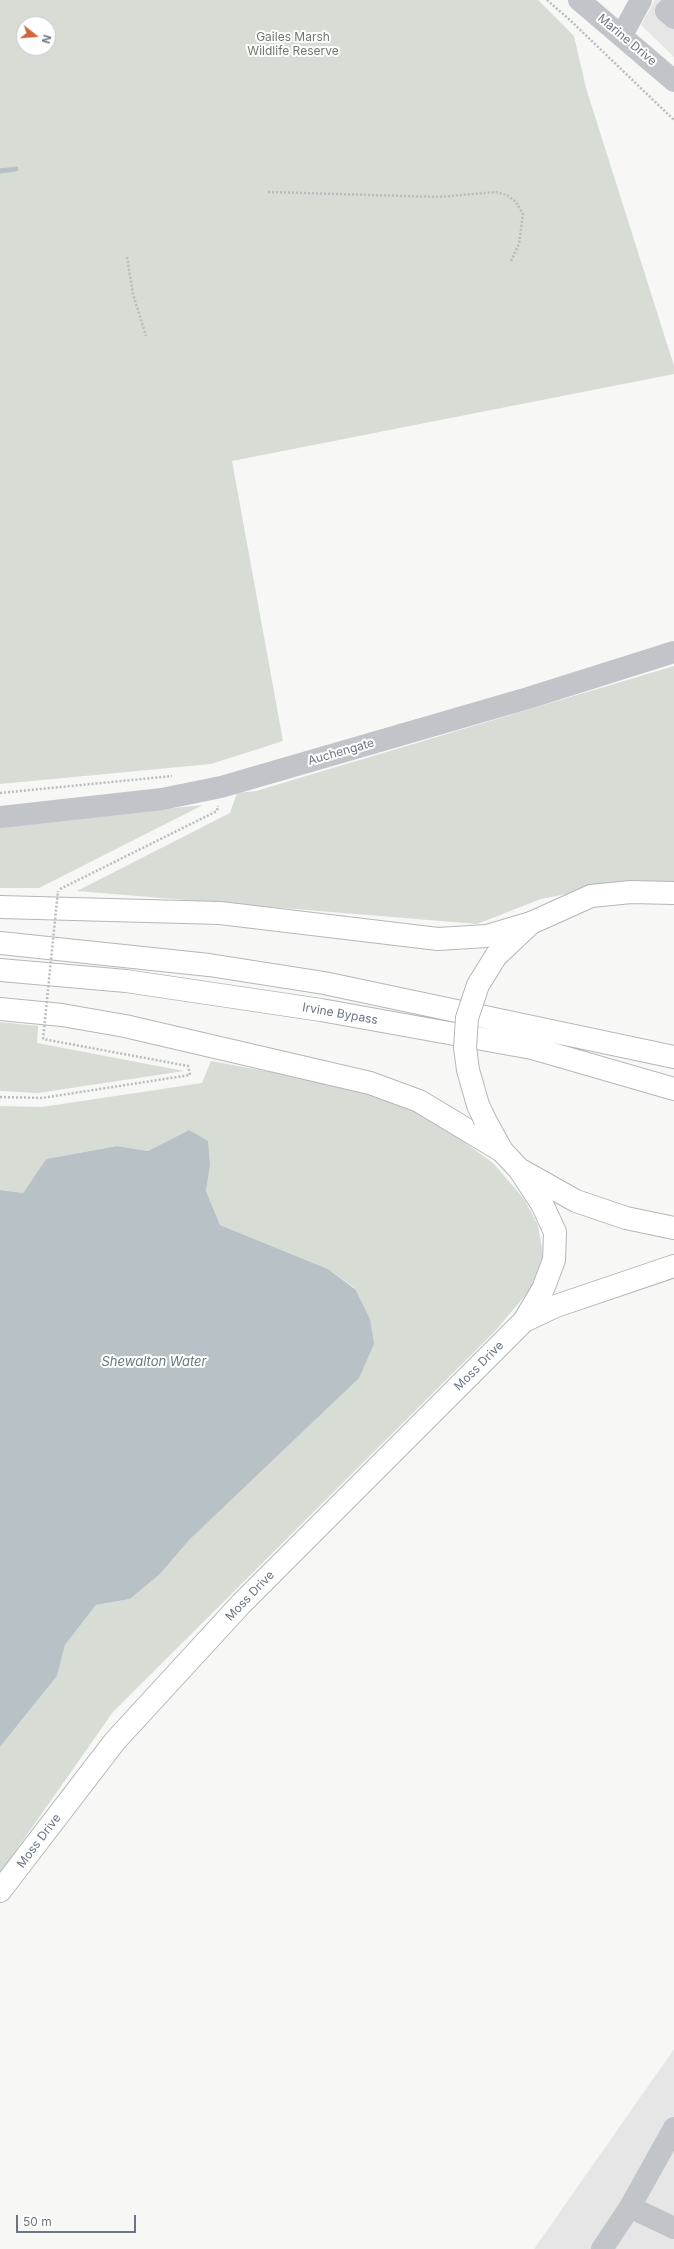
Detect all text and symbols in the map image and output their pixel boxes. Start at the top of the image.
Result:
street label: Marine Drive [595,11,659,69]
north arrow [16,16,56,56]
park label: Gailes Marsh Wildlife Reserve [247,30,339,58]
text: N [39,33,54,45]
street label: Auchengate [306,736,376,768]
street label: Irvine Bypass [301,1000,379,1028]
street label: Moss Drive [451,1338,507,1394]
water label: Shewalton Water [102,1354,206,1370]
street label: Moss Drive [223,1568,277,1624]
street label: Moss Drive [14,1811,64,1871]
scale bar [18,2207,138,2233]
text: 50 m [23,2214,52,2229]

